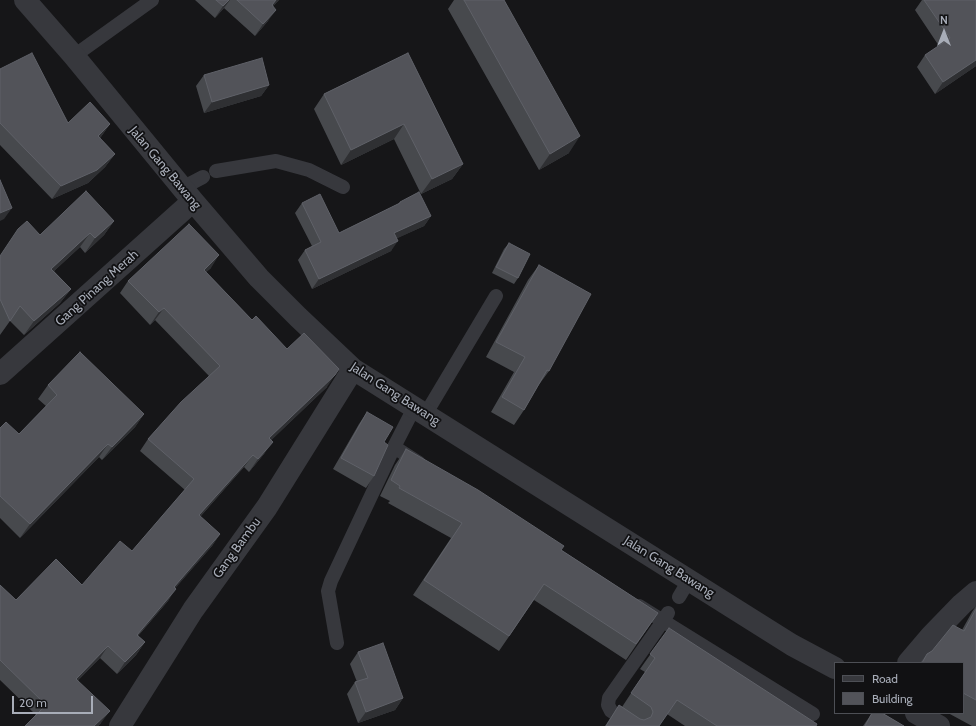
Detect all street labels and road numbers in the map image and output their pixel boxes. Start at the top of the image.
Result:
street label: Jalan Gang Bawang [126,123,204,213]
street label: Gang Pinang Merah [52,247,142,329]
street label: Jalan Gang Bawang [347,359,443,429]
street label: Gang Bambu [210,515,264,581]
street label: Jalan Gang Bawang [621,533,717,601]

